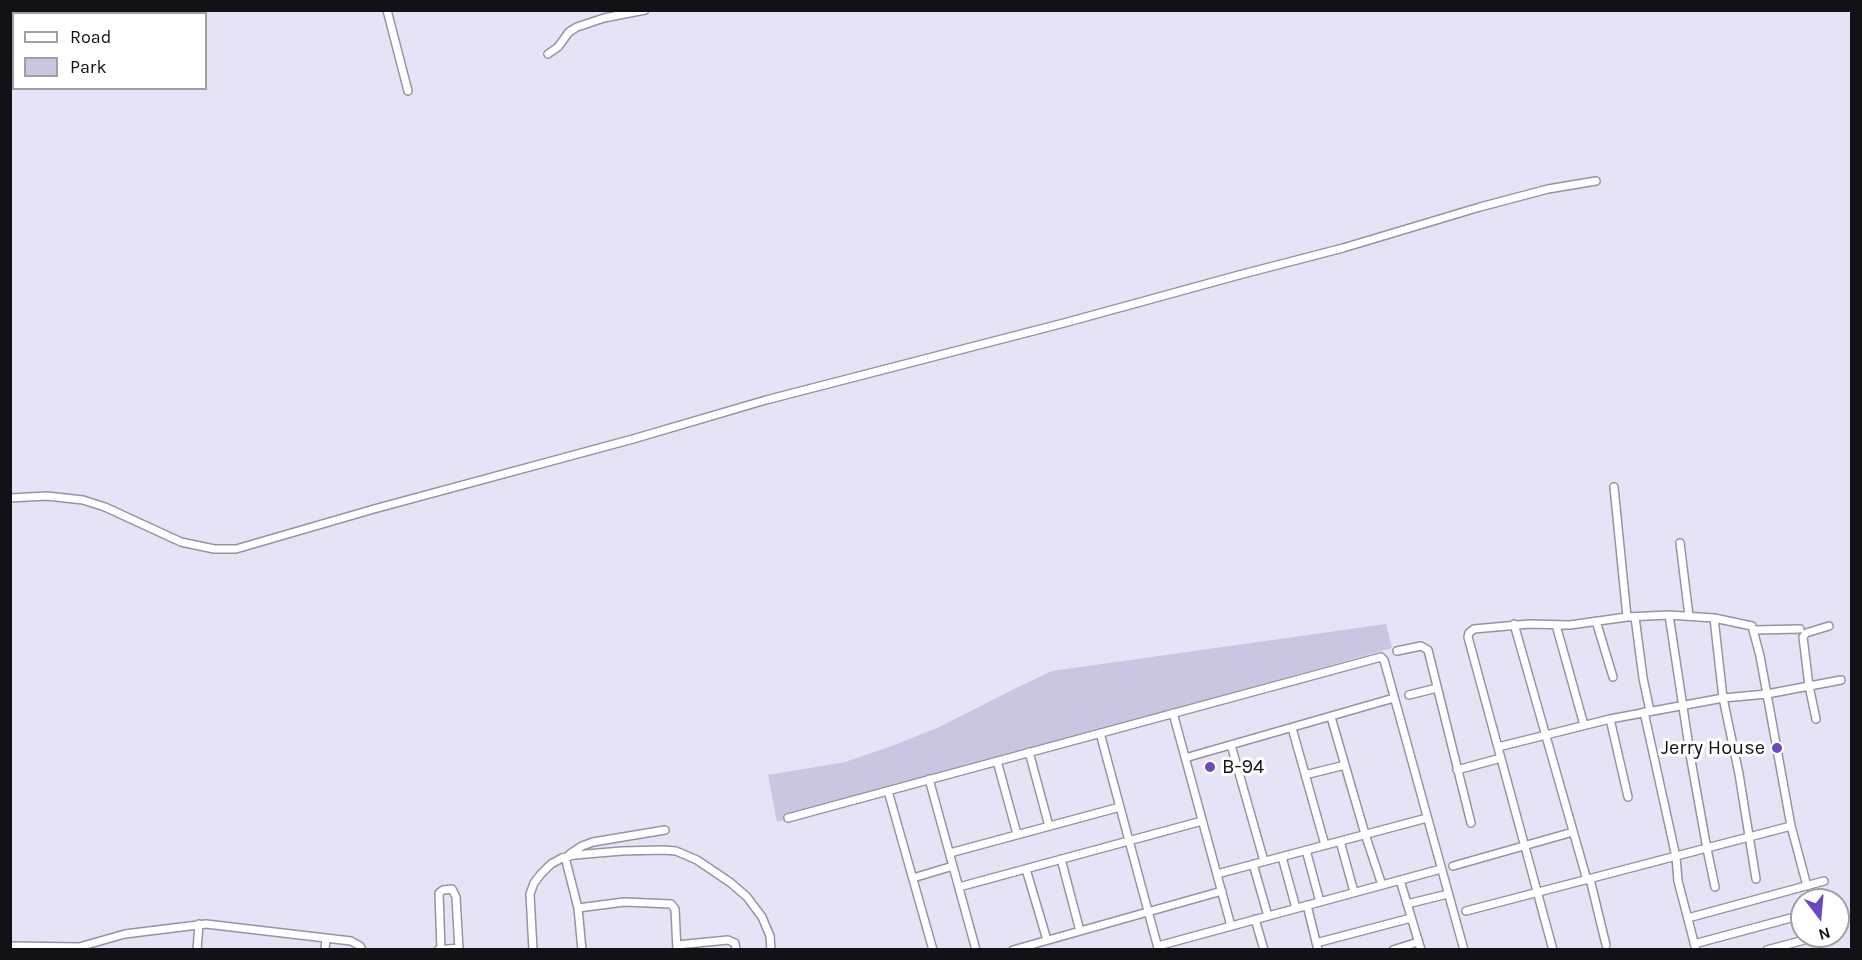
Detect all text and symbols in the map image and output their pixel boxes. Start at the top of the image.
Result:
legend [12,12,207,90]
text: Road [70,26,111,48]
text: Park [70,56,107,78]
place label: Jerry House [1661,736,1765,760]
marker: Jerry House [1770,741,1784,755]
place label: B-94 [1222,755,1264,779]
marker: B-94 [1203,760,1217,774]
north arrow [1790,888,1850,948]
text: N [1816,923,1833,945]

